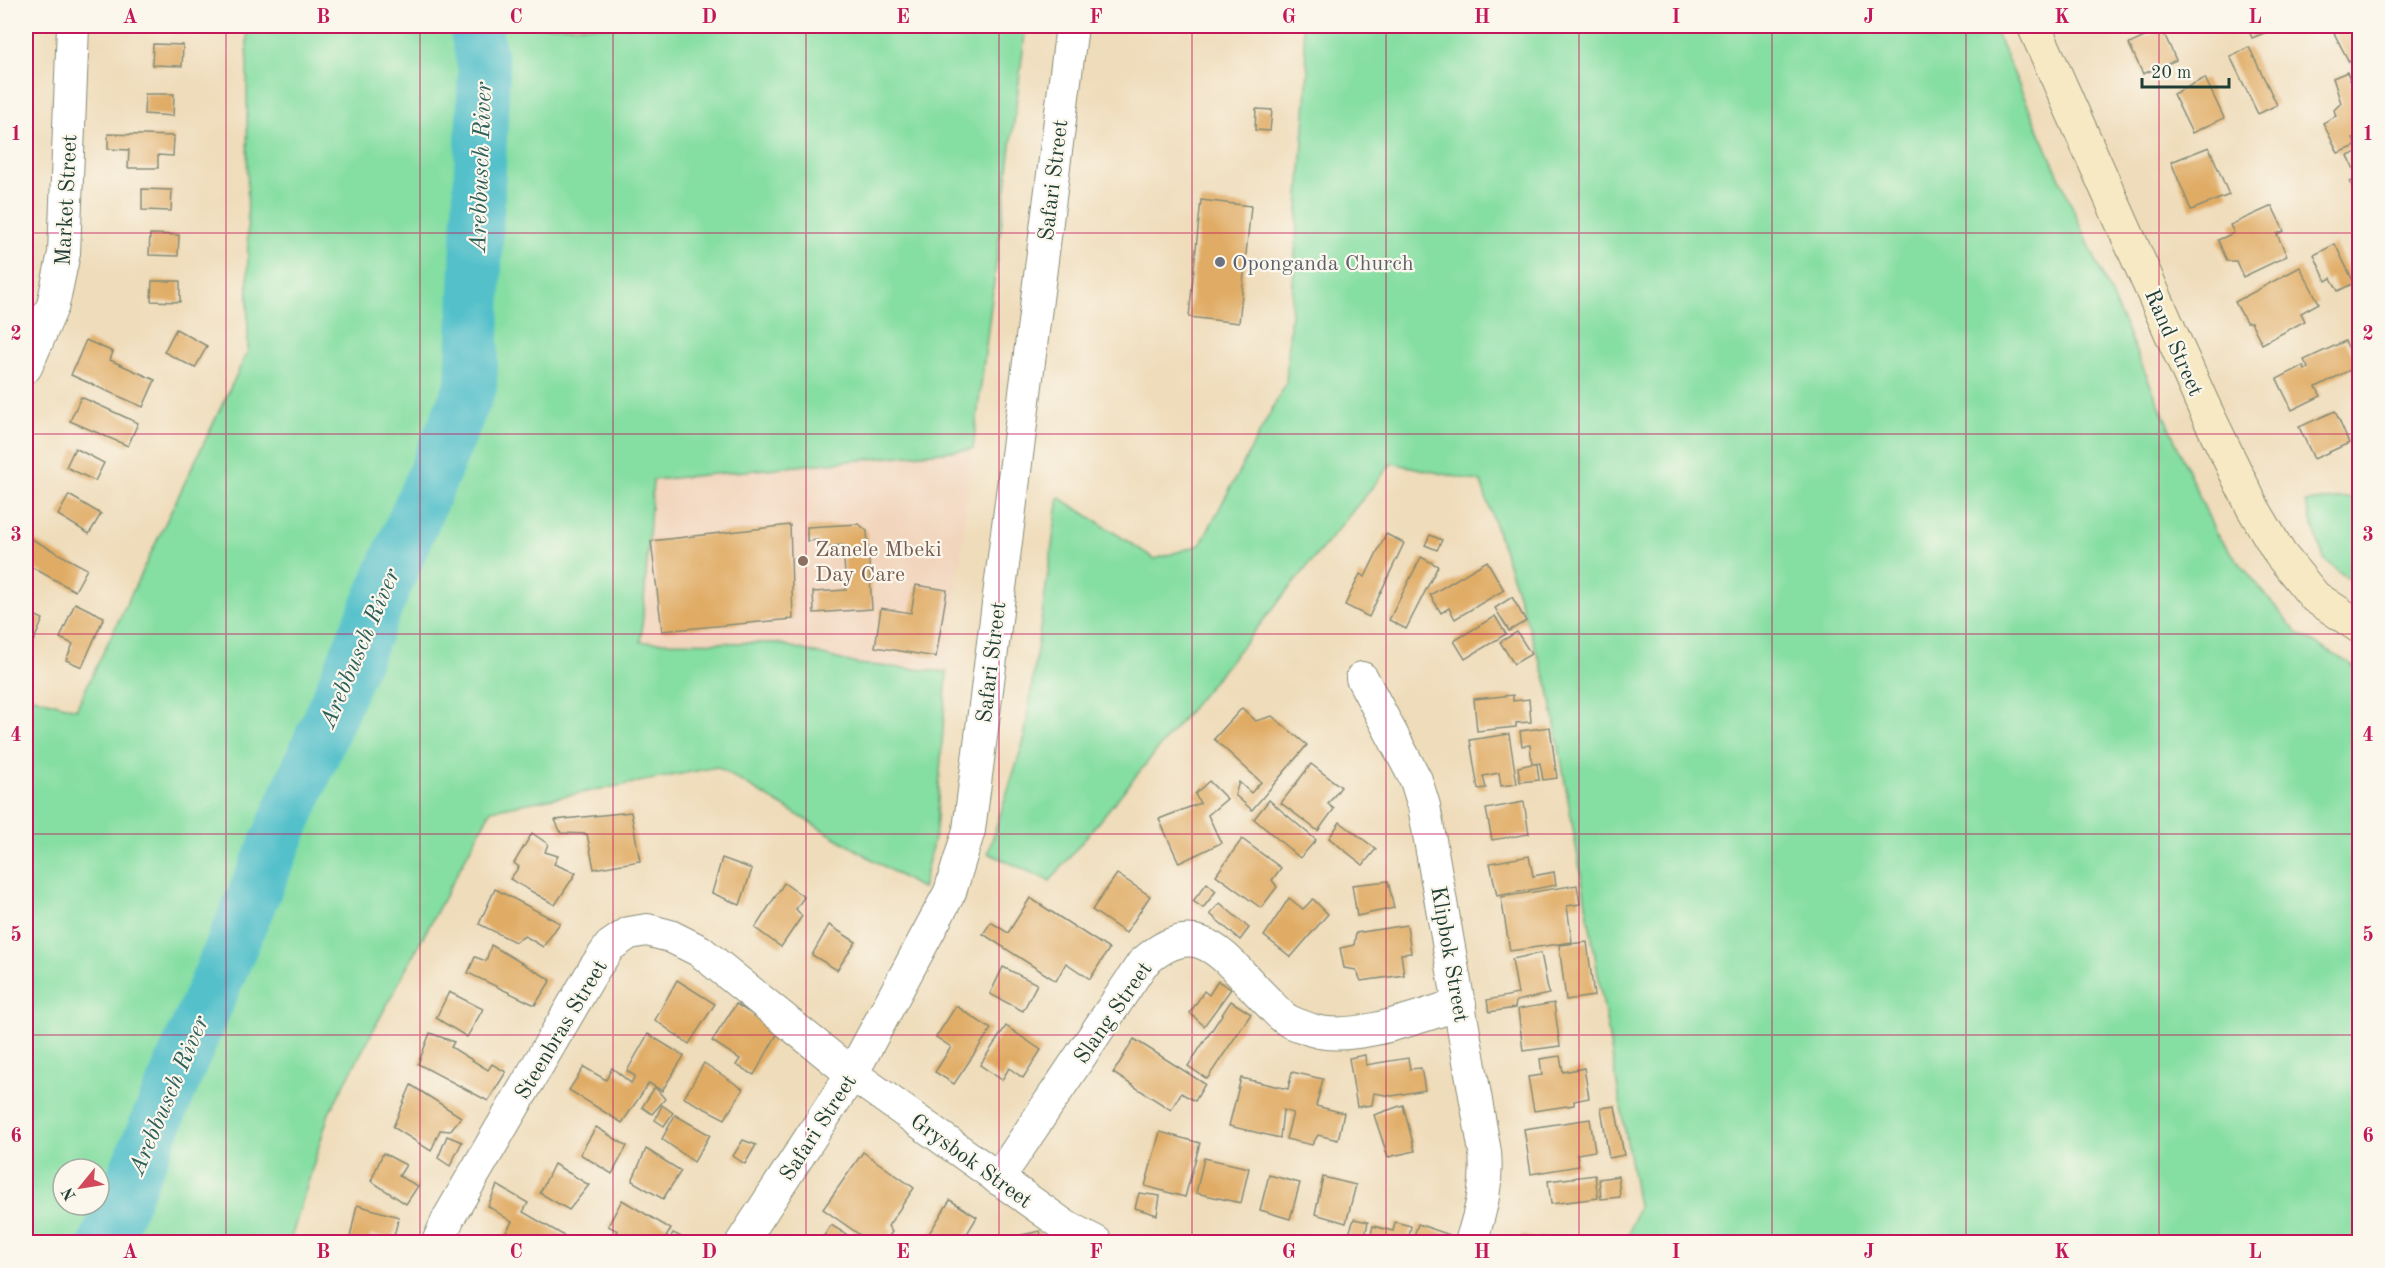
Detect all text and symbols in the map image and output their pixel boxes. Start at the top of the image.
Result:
text: A [122,8,138,28]
text: B [316,8,330,28]
text: C [509,8,523,28]
text: D [701,8,717,28]
text: E [896,8,910,28]
text: F [1089,8,1103,28]
text: G [1282,8,1296,28]
text: H [1474,8,1490,28]
text: I [1672,8,1680,28]
text: J [1864,8,1875,28]
text: K [2054,8,2070,28]
text: L [2248,8,2262,28]
scale bar [2142,51,2229,89]
text: 20 m [2151,64,2191,82]
water label: Arebbusch River [467,81,497,255]
street label: Safari Street [1036,118,1072,242]
text: 1 [10,125,22,145]
text: 1 [2362,125,2374,145]
street label: Market Street [53,134,81,267]
place label: Oponganda Church [1232,253,1414,275]
marker: Oponganda Church [1213,255,1227,269]
street label: Rand Street [2140,286,2206,400]
text: 2 [10,325,22,345]
text: 2 [2362,325,2374,345]
text: 3 [10,526,22,546]
text: 3 [2362,526,2374,546]
place label: Zanele Mbeki Day Care [815,539,942,586]
marker: Zanele Mbeki Day Care [796,554,810,568]
water label: Arebbusch River [316,565,405,734]
street label: Safari Street [974,600,1010,724]
text: 4 [10,726,22,746]
text: 4 [2362,726,2374,746]
street label: Klipbok Street [1426,884,1472,1024]
text: 5 [10,925,22,946]
text: 5 [2362,925,2374,946]
street label: Steenbras Street [511,956,612,1104]
street label: Slang Street [1071,958,1157,1068]
water label: Arebbusch River [125,1012,214,1181]
street label: Safari Street [776,1071,861,1185]
street label: Grysbok Street [906,1110,1036,1213]
text: 6 [10,1127,22,1147]
text: 6 [2362,1127,2374,1147]
north arrow [51,1157,111,1217]
text: N [59,1184,80,1203]
text: A [122,1243,138,1263]
text: B [316,1243,330,1263]
text: C [509,1243,523,1263]
text: D [701,1243,717,1263]
text: E [896,1243,910,1263]
text: F [1089,1243,1103,1263]
text: G [1282,1243,1296,1263]
text: H [1474,1243,1490,1263]
text: I [1672,1243,1680,1263]
text: J [1864,1243,1875,1263]
text: K [2054,1243,2070,1263]
text: L [2248,1243,2262,1263]

